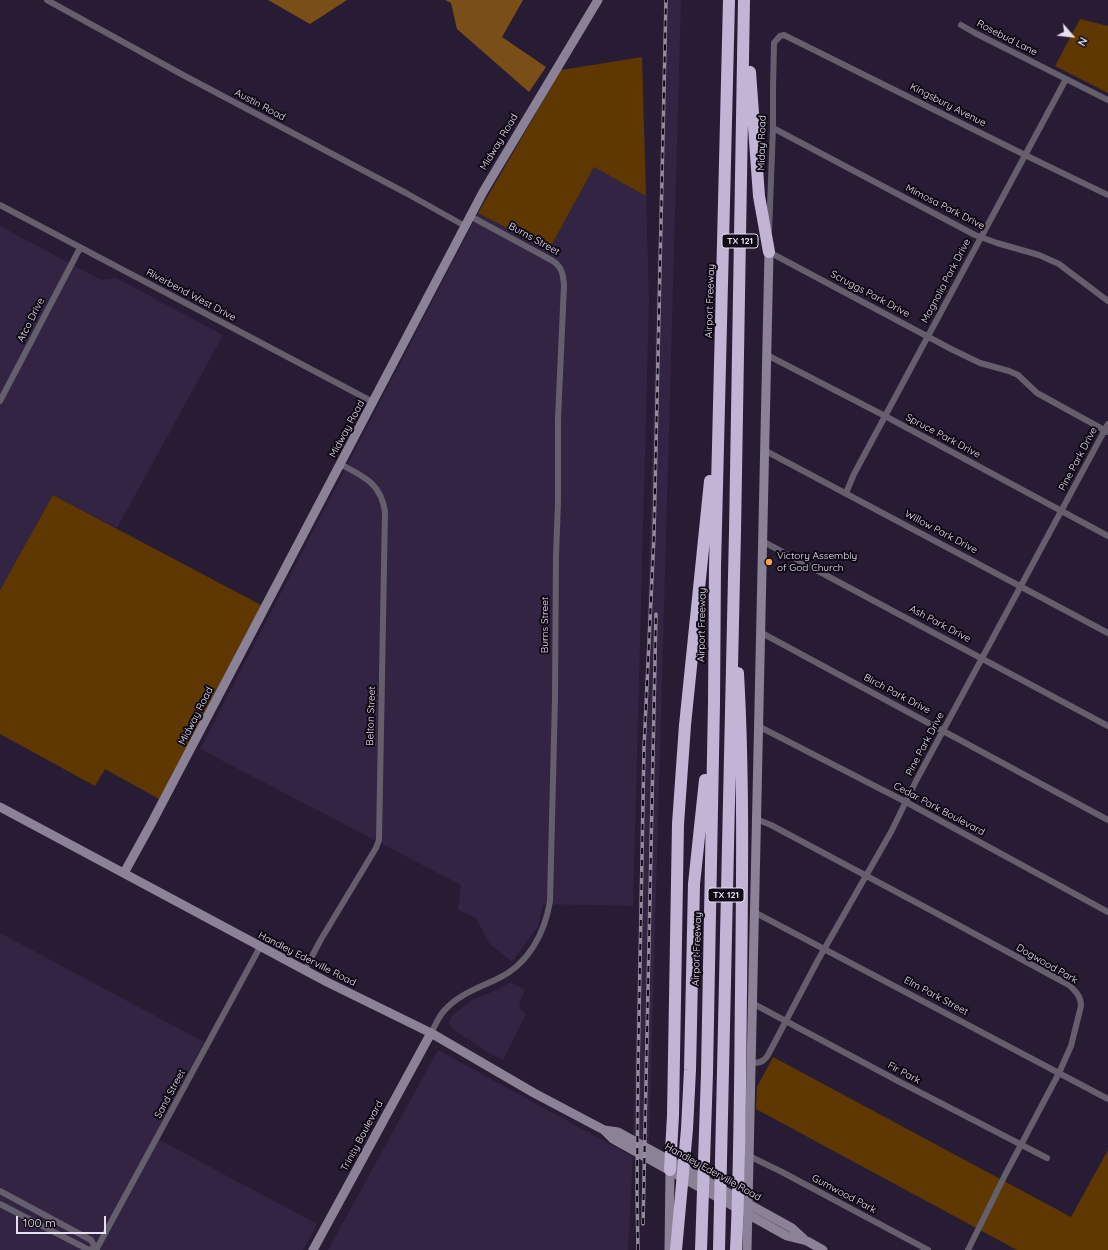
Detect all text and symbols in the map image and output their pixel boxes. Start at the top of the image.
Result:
north arrow [1052,16,1092,56]
street label: Rosebud Lane [975,18,1039,58]
text: N [1075,35,1091,48]
street label: Kingsbury Avenue [908,81,988,129]
street label: Austin Road [233,87,287,123]
street label: Midway Road [478,112,520,172]
street label: Miday Road [756,115,768,171]
street label: Mimosa Park Drive [903,182,987,232]
street label: Burns Street [506,220,562,258]
road number: TX 121 [722,234,758,248]
street label: Magnolia Park Drive [919,237,973,325]
street label: Airport Freeway [703,264,717,338]
street label: Riverbend West Drive [144,266,238,324]
street label: Scruggs Park Drive [828,268,912,320]
street label: Atco Drive [15,296,47,344]
street label: Midway Road [327,398,367,460]
street label: Spruce Park Drive [904,411,982,461]
street label: Pine Park Drive [1056,425,1100,493]
street label: Willow Park Drive [903,508,979,556]
place label: Victory Assembly of God Church [777,550,857,574]
marker: Victory Assembly of God Church [764,557,774,567]
street label: Airport Freeway [695,588,709,662]
street label: Burns Street [539,597,551,653]
street label: Ash Park Drive [907,603,973,645]
street label: Birch Park Drive [862,671,932,717]
street label: Midway Road [176,685,216,747]
street label: Belton Street [364,686,378,746]
street label: Pine Park Drive [903,710,947,778]
street label: Cedar Park Boulevard [891,780,987,838]
road number: TX 121 [708,888,744,902]
street label: Airport Freeway [690,912,704,986]
street label: Handley Ederville Road [256,929,358,989]
street label: Dogwood Park [1014,942,1080,986]
street label: Elm Park Street [902,974,970,1018]
street label: Fir Park [885,1059,923,1087]
street label: Sand Street [152,1068,188,1120]
street label: Trinity Boulevard [338,1099,386,1173]
street label: Handley Ederville Road [663,1141,763,1203]
street label: Gumwood Park [810,1172,878,1216]
scale bar [18,1208,108,1234]
text: 100 m [23,1215,56,1230]

